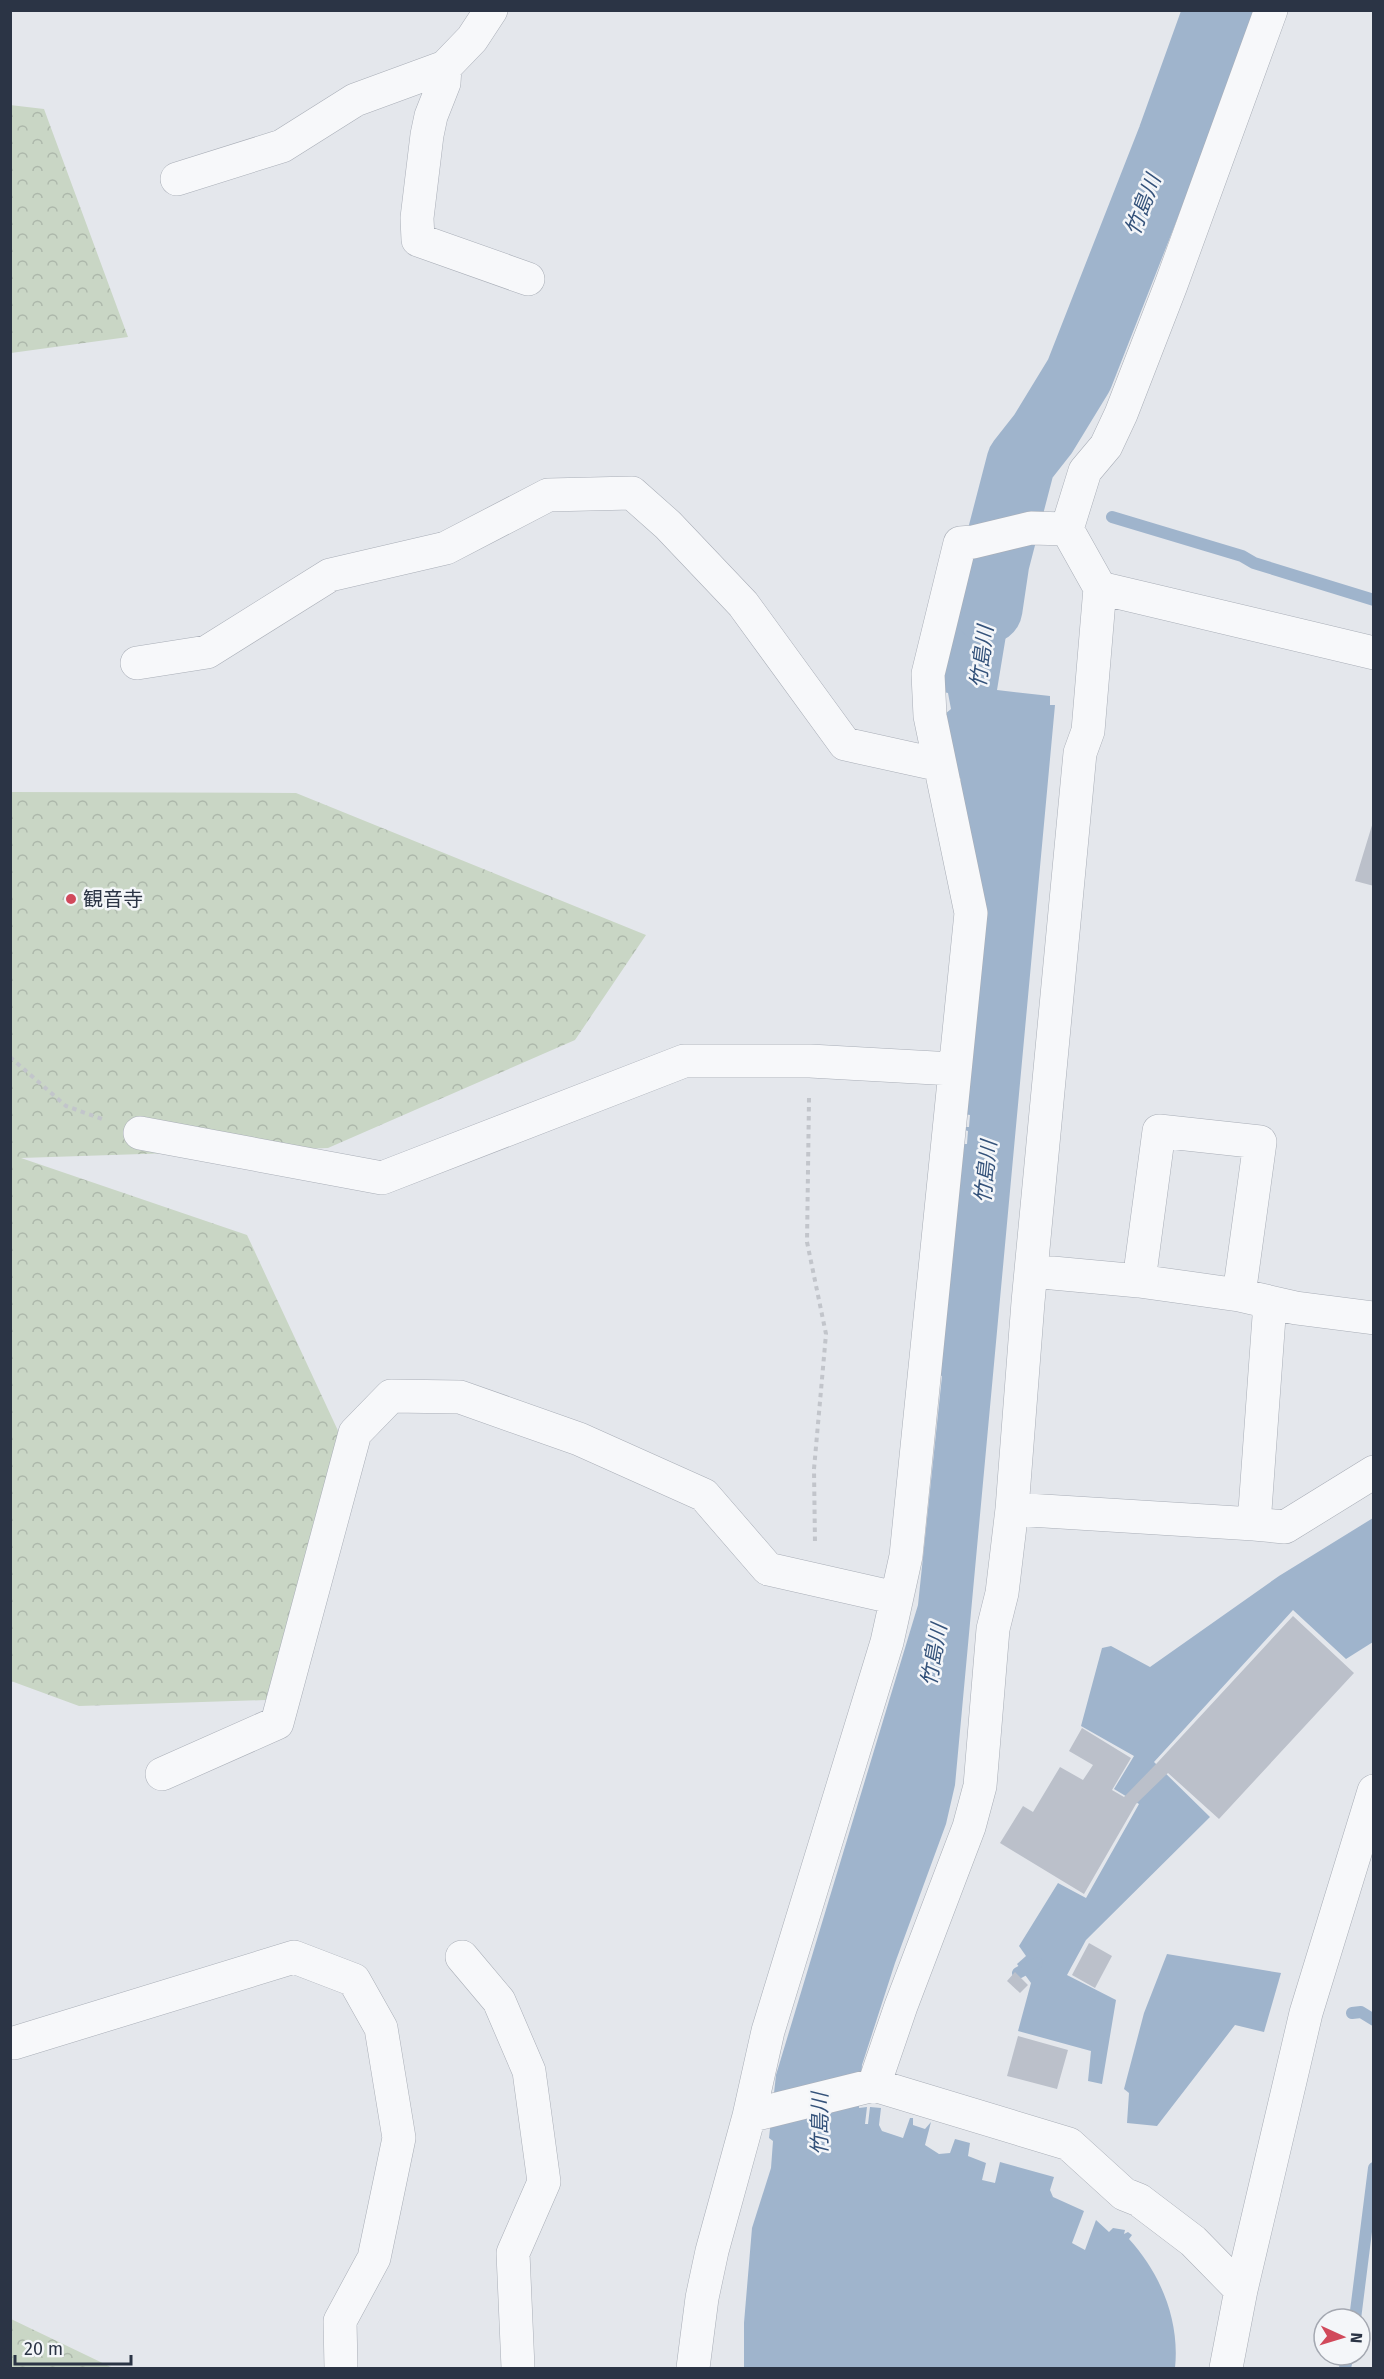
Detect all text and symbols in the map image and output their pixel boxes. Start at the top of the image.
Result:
water label: 竹島川 [1120,169,1167,239]
water label: 竹島川 [965,622,999,690]
place label: 観音寺 [83,887,143,911]
marker: 観音寺 [64,892,78,906]
water label: 竹島川 [970,1137,1002,1205]
water label: 竹島川 [916,1620,953,1688]
water label: 竹島川 [807,2091,833,2156]
north arrow [1312,2307,1372,2367]
scale bar [15,2328,130,2366]
text: N [1347,2332,1366,2344]
text: 20 m [24,2338,63,2360]

